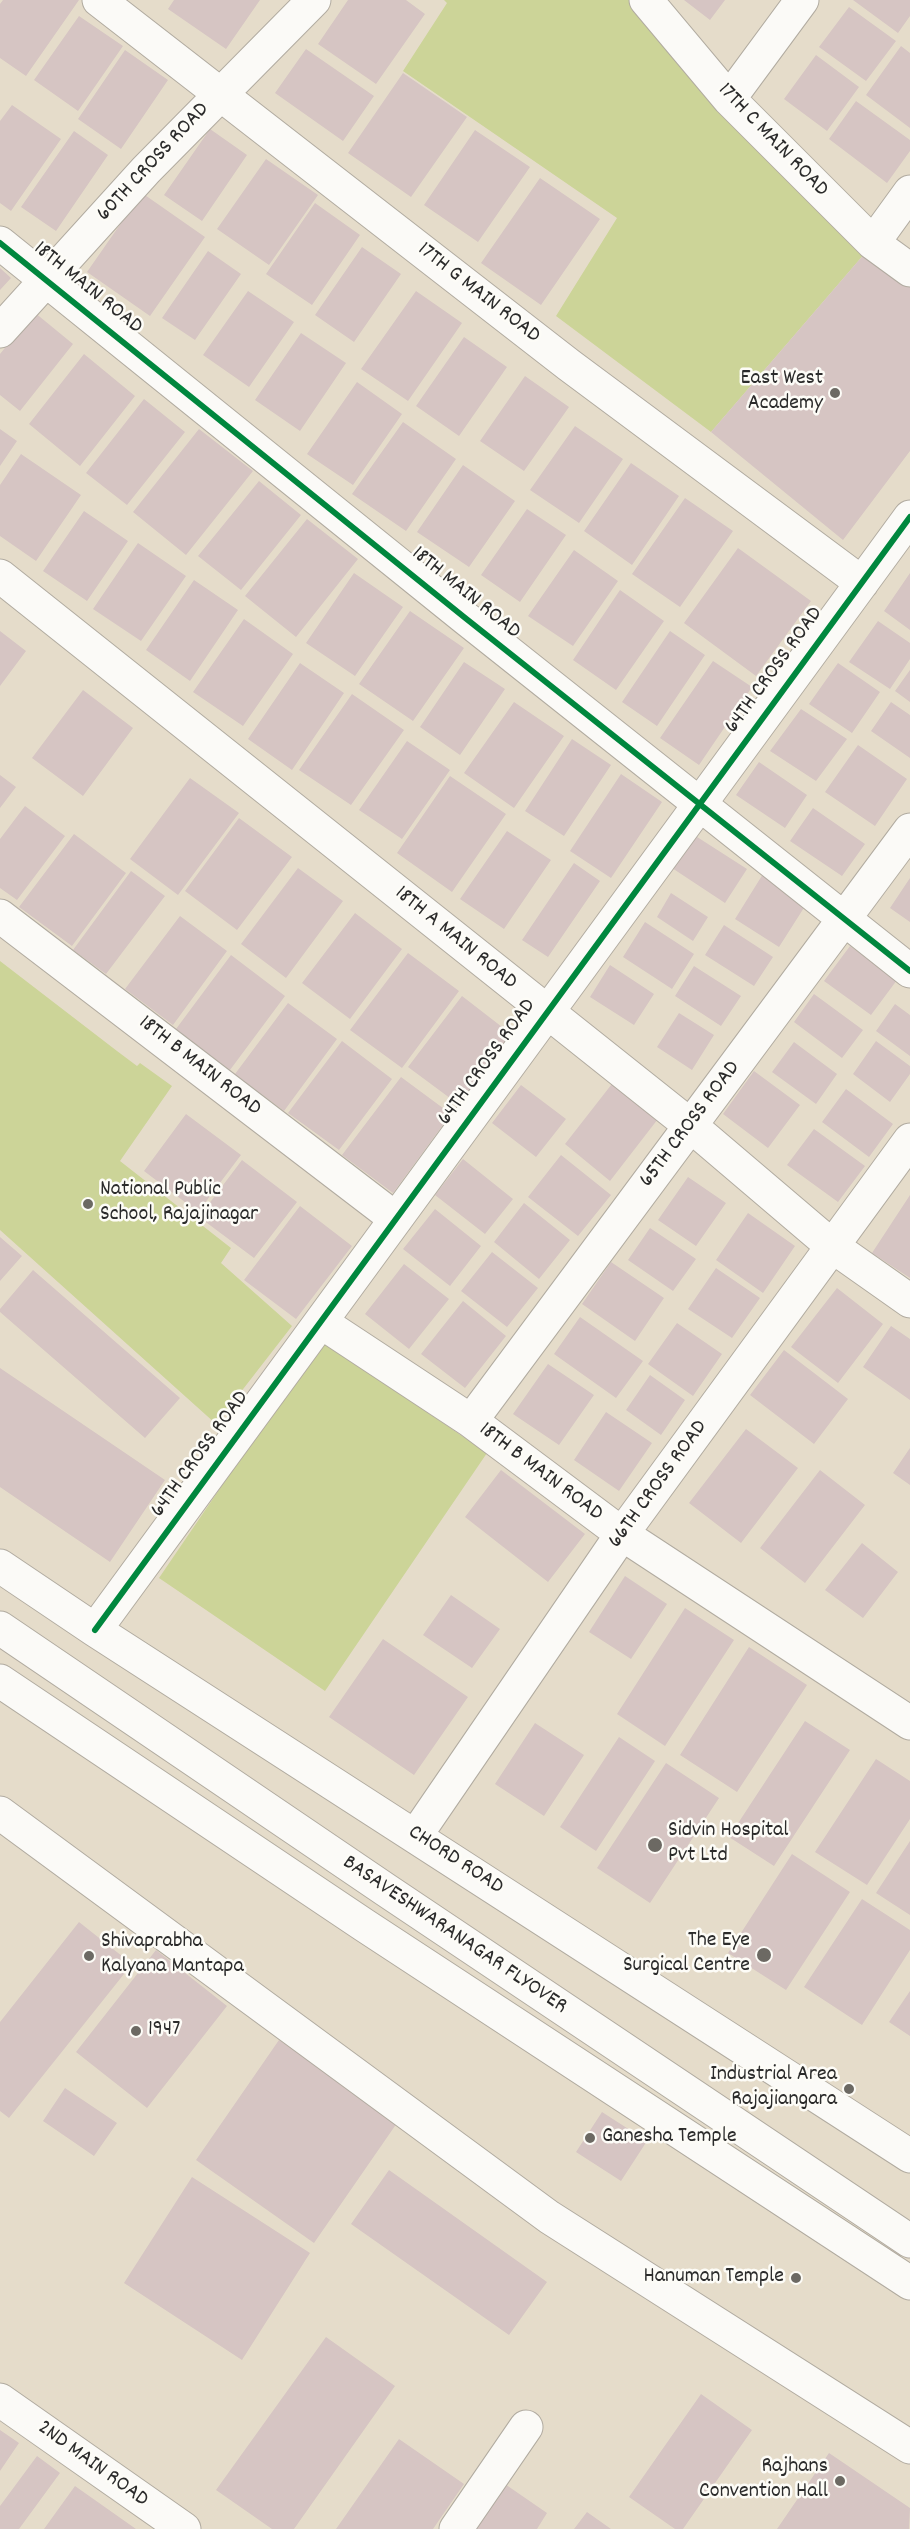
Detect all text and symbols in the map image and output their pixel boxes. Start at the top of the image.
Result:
street label: 17TH C MAIN ROAD [711,78,833,204]
street label: 60TH CROSS ROAD [92,98,216,228]
street label: 18TH MAIN ROAD [27,237,147,341]
street label: 17TH G MAIN ROAD [411,238,545,350]
place label: East West Academy [741,367,823,418]
marker: East West Academy [828,386,842,400]
street label: 18TH MAIN ROAD [405,542,525,646]
street label: 64TH CROSS ROAD [720,602,830,740]
street label: 18TH A MAIN ROAD [388,882,522,996]
street label: 64TH CROSS ROAD [433,994,543,1132]
street label: 18TH B MAIN ROAD [132,1011,266,1123]
street label: 65TH CROSS ROAD [635,1057,747,1193]
place label: National Public School, Rajajinagar [100,1178,258,1230]
marker: National Public School, Rajajinagar [81,1197,95,1211]
street label: 64TH CROSS ROAD [146,1386,256,1524]
street label: 66TH CROSS ROAD [604,1416,714,1554]
street label: 18TH B MAIN ROAD [473,1418,607,1528]
place label: Sidvin Hospital Pvt Ltd [668,1819,789,1870]
street label: CHORD ROAD [402,1820,508,1902]
marker: Sidvin Hospital Pvt Ltd [646,1836,664,1854]
street label: BASAVESHWARANAGAR FLYOVER [337,1851,571,2021]
place label: The Eye Surgical Centre [623,1929,750,1981]
place label: Shivaprabha Kalyana Mantapa [101,1930,244,1982]
marker: The Eye Surgical Centre [755,1946,773,1964]
marker: Shivaprabha Kalyana Mantapa [82,1949,96,1963]
place label: 1947 [148,2018,180,2044]
marker: 1947 [129,2024,143,2038]
place label: Industrial Area Rajajiangara [710,2063,837,2114]
marker: Industrial Area Rajajiangara [842,2082,856,2096]
place label: Ganesha Temple [602,2125,737,2151]
marker: Ganesha Temple [583,2131,597,2145]
place label: Hanuman Temple [643,2265,784,2291]
marker: Hanuman Temple [789,2271,803,2285]
street label: 2ND MAIN ROAD [31,2416,153,2514]
place label: Rajhans Convention Hall [699,2455,828,2506]
marker: Rajhans Convention Hall [833,2474,847,2488]

